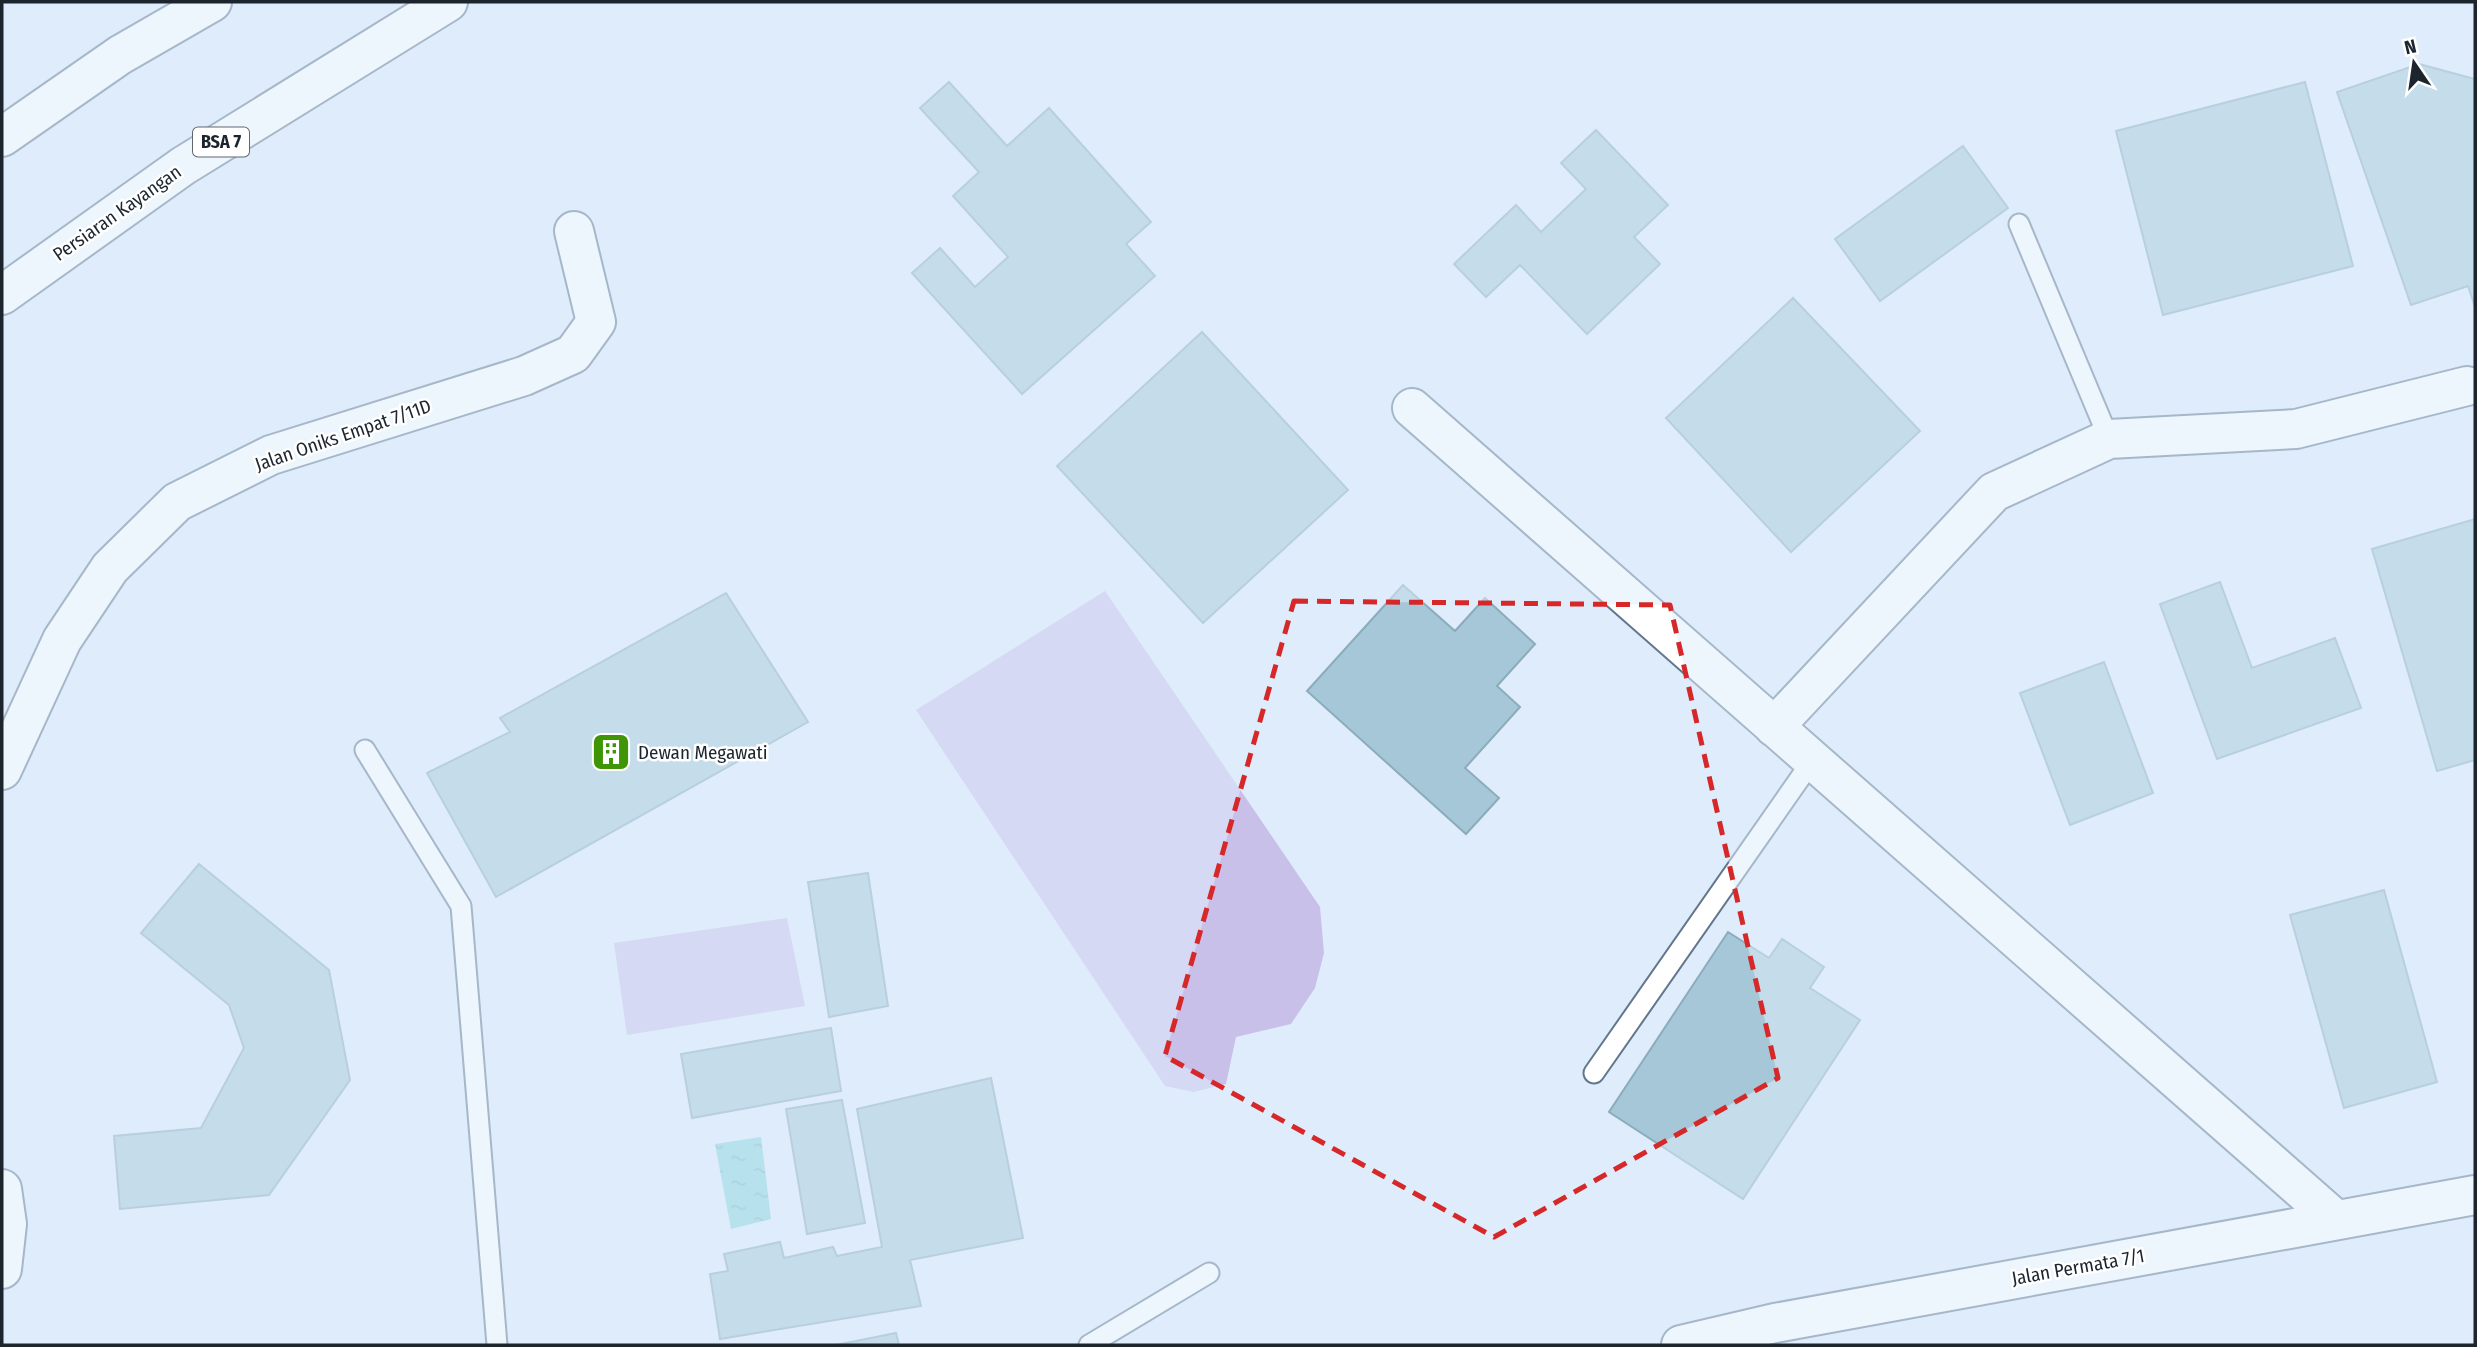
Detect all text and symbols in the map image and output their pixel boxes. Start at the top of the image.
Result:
north arrow [2379,28,2449,98]
text: N [2402,34,2418,59]
road number: BSA 7 [193,127,249,156]
street label: Persiaran Kayangan [48,160,186,266]
street label: Jalan Oniks Empat 7/11D [252,394,434,476]
building icon: Dewan Megawati [590,731,632,773]
place label: Dewan Megawati [638,741,768,764]
street label: Jalan Permata 7/1 [2010,1244,2146,1290]

